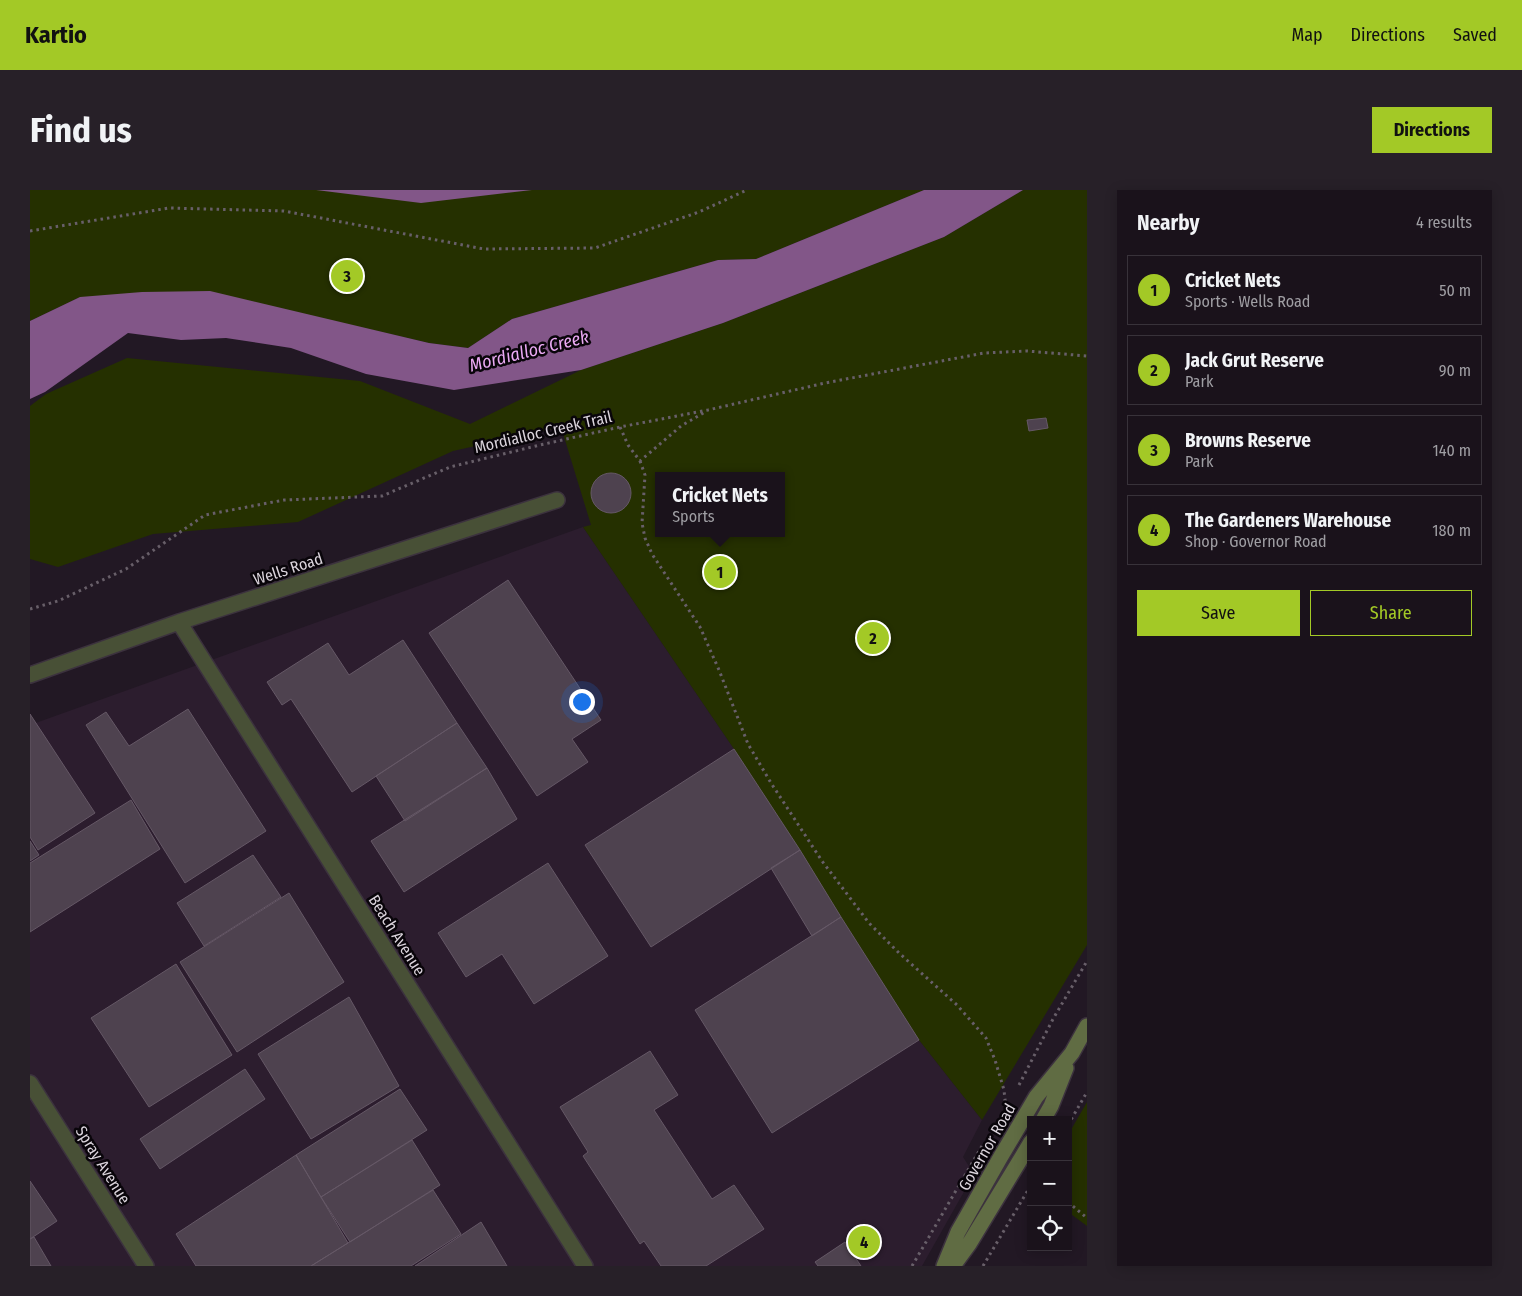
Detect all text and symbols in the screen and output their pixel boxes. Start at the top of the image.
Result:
text: Kartio [25,21,87,49]
text: Map [1291,24,1323,46]
text: Directions [1351,24,1425,46]
text: Saved [1453,24,1497,46]
button: Directions [1372,107,1492,153]
text: Find us [30,109,132,151]
text: Nearby [1137,210,1199,236]
text: 4 results [1416,213,1472,232]
pin: 3 [331,257,363,295]
text: Cricket Nets [1185,269,1281,292]
text: 1 [1151,281,1157,300]
text: 50 m [1439,281,1471,300]
text: Sports · Wells Road [1185,292,1310,311]
water label: Mordialloc Creek [467,326,591,376]
text: Jack Grut Reserve [1185,349,1324,372]
text: 2 [1150,361,1158,380]
text: 90 m [1439,361,1471,380]
text: Park [1185,372,1213,391]
street label: Mordialloc Creek Trail [472,407,614,457]
text: Browns Reserve [1185,429,1311,452]
text: 3 [1150,441,1158,460]
text: 140 m [1433,441,1471,460]
text: Park [1185,452,1213,471]
popup [655,472,785,537]
text: Cricket Nets [672,484,768,507]
text: Sports [672,507,715,526]
text: The Gardeners Warehouse [1185,509,1391,532]
text: 4 [1150,521,1158,540]
text: 180 m [1432,521,1471,540]
text: Shop · Governor Road [1185,532,1327,551]
street label: Wells Road [251,549,325,589]
pin: 1 [704,553,736,591]
button: Save [1137,590,1300,636]
button: Share [1310,590,1472,636]
pin: 2 [857,619,889,657]
your location [569,689,595,715]
street label: Beach Avenue [365,891,429,979]
street label: Governor Road [954,1100,1020,1194]
map controls [1027,1116,1072,1251]
button: + [1027,1116,1072,1161]
street label: Spray Avenue [72,1123,134,1207]
button: − [1027,1161,1072,1206]
button: locate [1027,1206,1072,1251]
pin: 4 [848,1223,880,1261]

